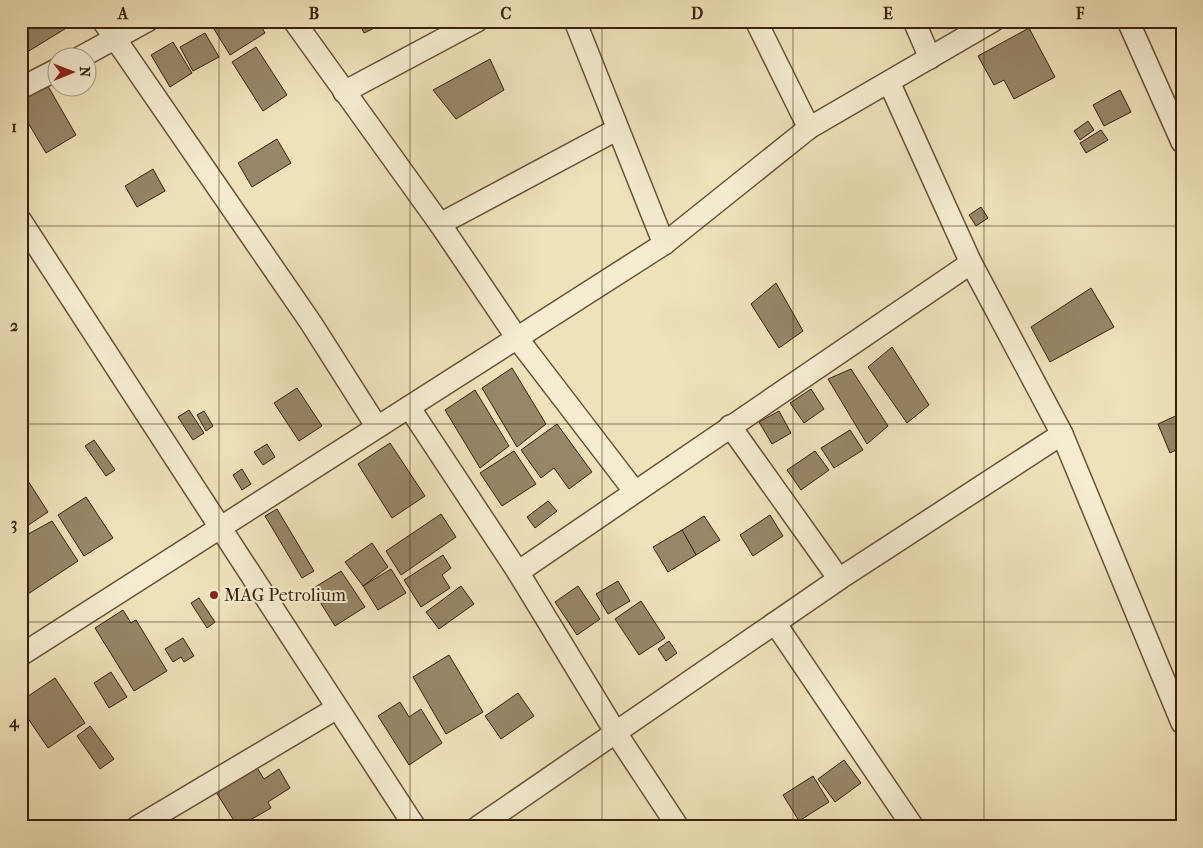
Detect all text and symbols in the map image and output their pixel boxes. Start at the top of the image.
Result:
text: A [117,4,129,23]
text: B [309,4,319,23]
text: C [501,4,512,23]
text: D [691,4,703,23]
text: E [883,4,893,23]
text: F [1075,4,1085,23]
north arrow [48,48,98,98]
text: N [76,66,93,78]
text: 1 [11,117,17,136]
text: 2 [10,316,18,335]
text: 3 [11,514,17,534]
place label: MAG Petrolium [224,585,346,606]
marker: MAG Petrolium [208,589,220,601]
text: 4 [8,712,20,732]

